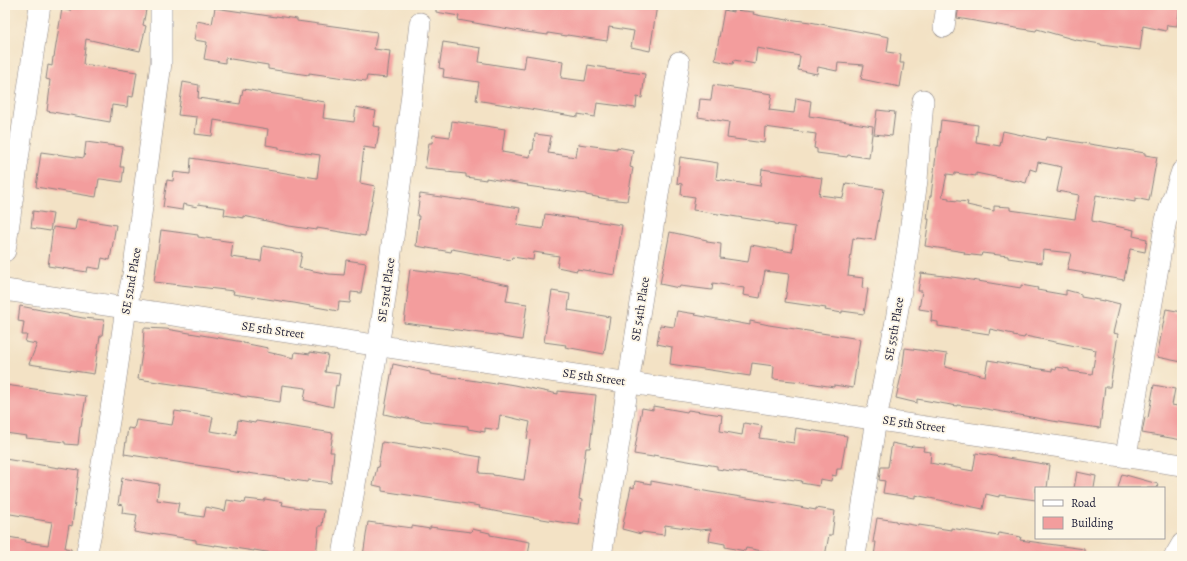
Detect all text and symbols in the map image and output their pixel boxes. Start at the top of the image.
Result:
street label: SE 52nd Place [117,246,145,316]
street label: SE 53rd Place [374,257,398,323]
street label: SE 54th Place [627,276,653,342]
street label: SE 55th Place [881,296,907,362]
street label: SE 5th Street [241,318,305,342]
street label: SE 5th Street [562,365,626,389]
street label: SE 5th Street [882,412,946,436]
legend [1035,487,1165,539]
text: Road [1071,495,1097,511]
text: Building [1071,515,1113,531]

